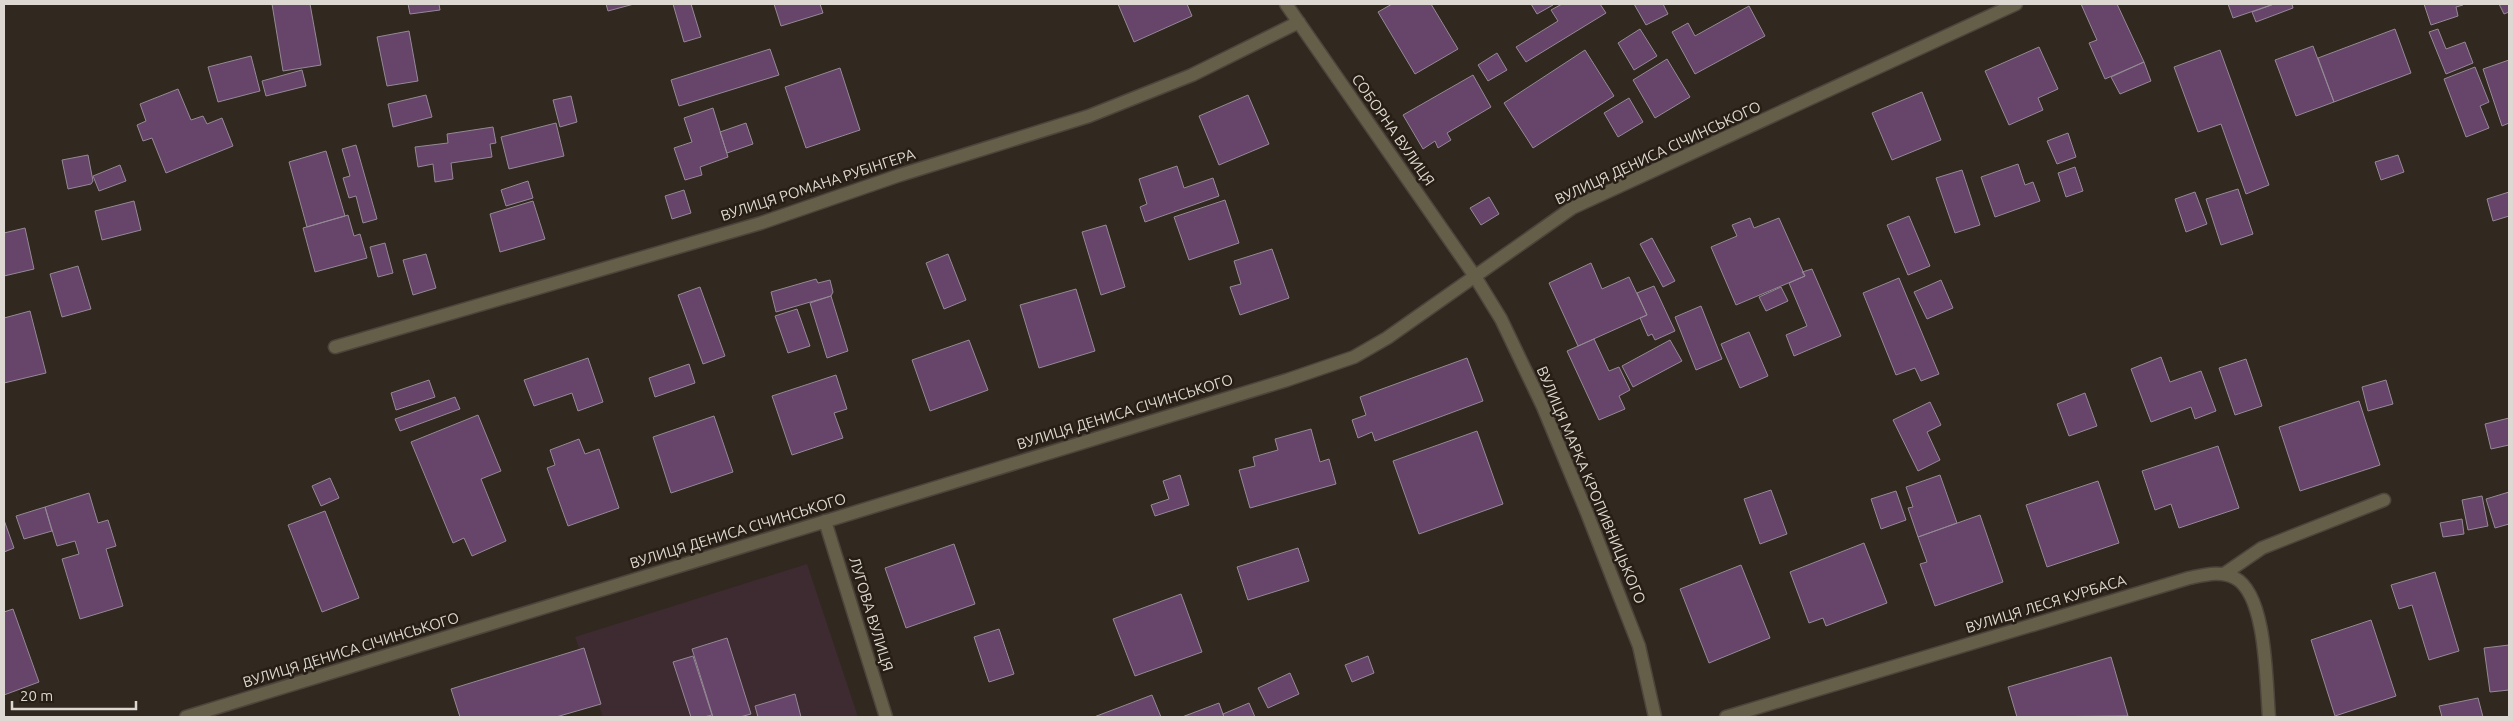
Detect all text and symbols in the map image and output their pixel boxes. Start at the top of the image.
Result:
street label: СОБОРНА ВУЛИЦЯ [1349,71,1438,189]
street label: ВУЛИЦЯ ДЕНИСА СІЧИНСЬКОГО [1552,97,1763,208]
street label: ВУЛИЦЯ РОМАНА РУБІНГЕРА [718,145,917,224]
street label: ВУЛИЦЯ МАРКА КРОПИВНИЦЬКОГО [1534,364,1649,606]
street label: ВУЛИЦЯ ДЕНИСА СІЧИНСЬКОГО [1015,370,1235,453]
street label: ВУЛИЦЯ ДЕНИСА СІЧИНСЬКОГО [628,489,848,572]
street label: ЛУГОВА ВУЛИЦЯ [846,555,897,673]
street label: ВУЛИЦЯ ЛЕСЯ КУРБАСА [1963,571,2128,636]
street label: ВУЛИЦЯ ДЕНИСА СІЧИНСЬКОГО [241,608,461,691]
scale bar [12,678,136,710]
text: 20 m [20,687,53,704]

